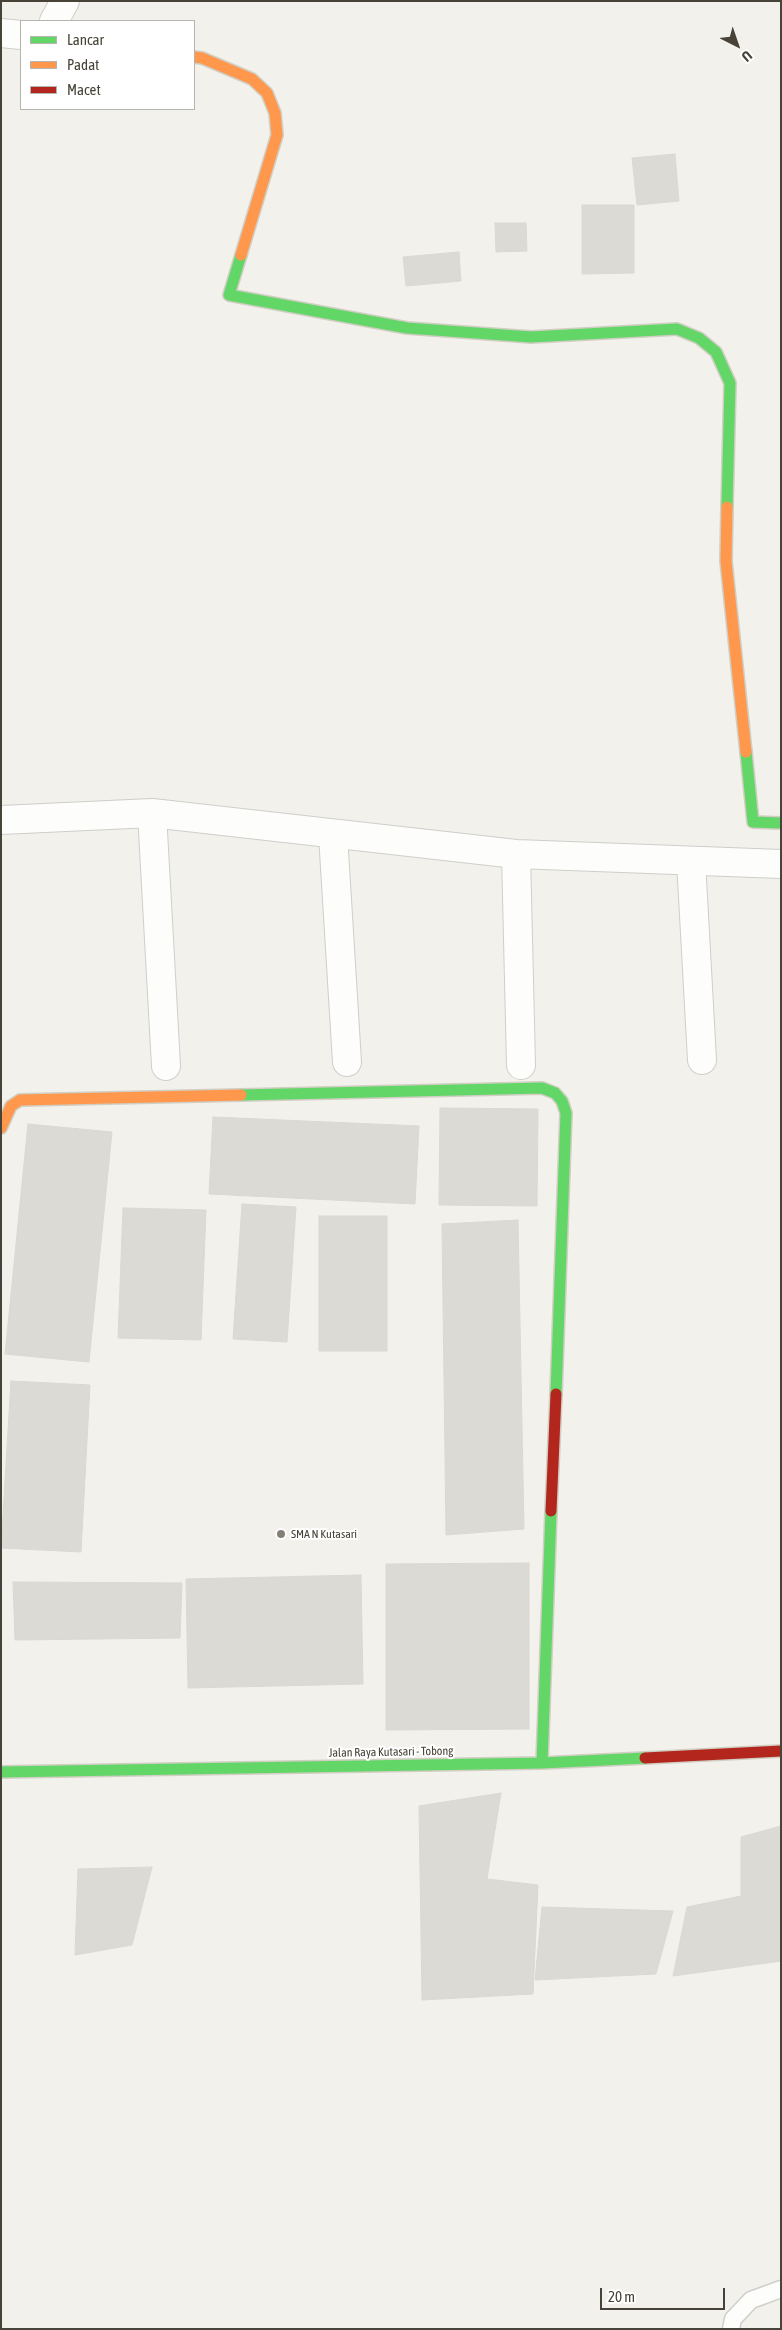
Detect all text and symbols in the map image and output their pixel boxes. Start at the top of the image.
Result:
legend [20,20,195,110]
north arrow [712,20,762,70]
text: Lancar [67,31,104,48]
text: U [738,48,755,65]
text: Padat [67,56,99,73]
text: Macet [67,81,101,98]
place label: SMA N Kutasari [291,1527,357,1541]
marker: SMA N Kutasari [275,1528,287,1540]
street label: Jalan Raya Kutasari - Tobong [329,1744,453,1760]
scale bar [602,2278,727,2310]
text: 20 m [608,2288,635,2305]

